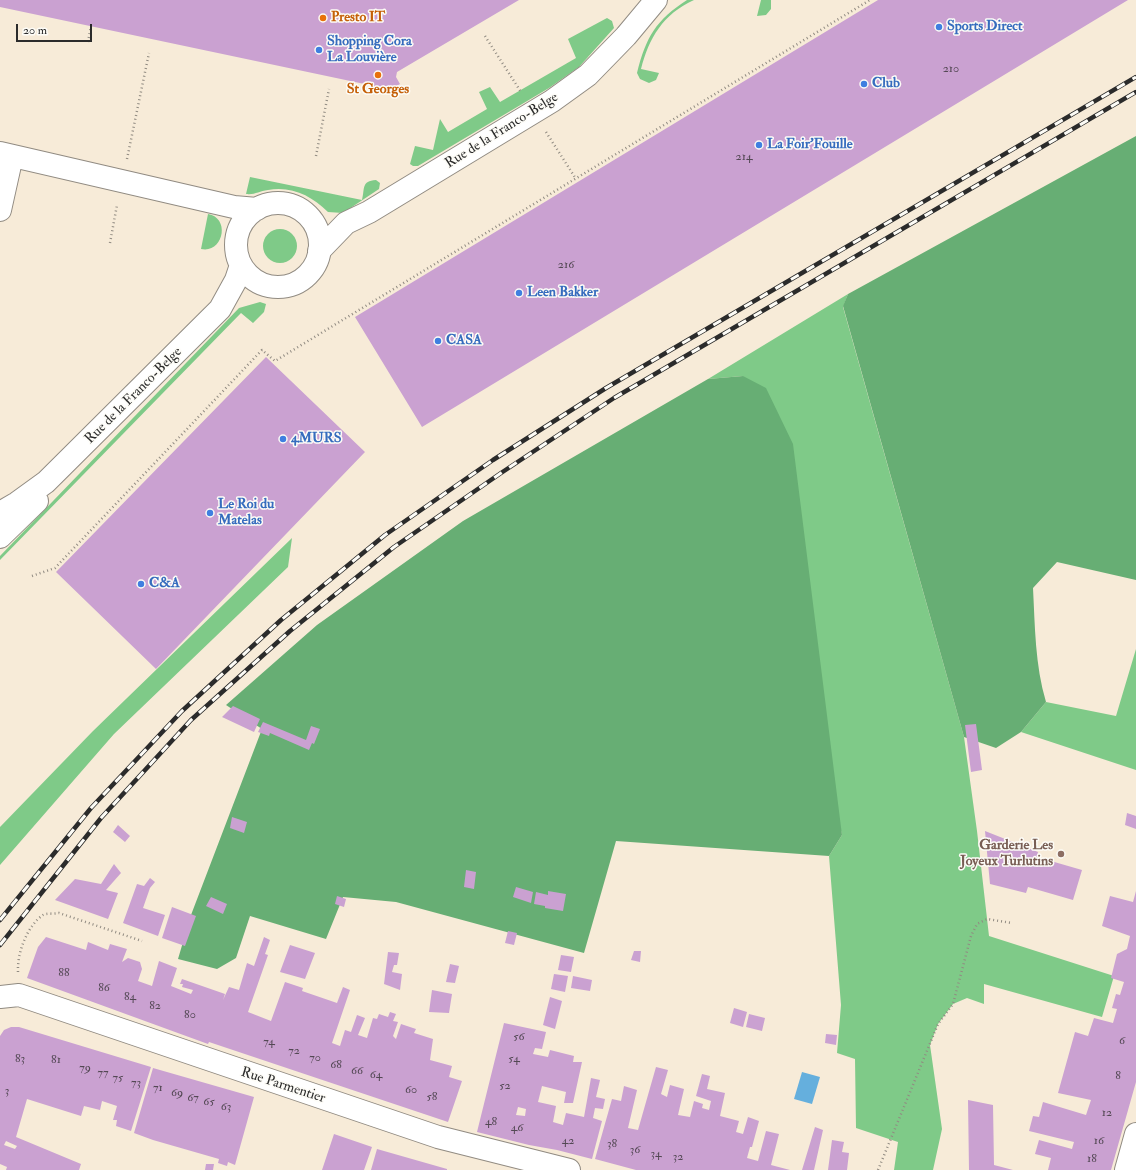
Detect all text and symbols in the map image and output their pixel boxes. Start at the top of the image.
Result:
place label: Presto IT [331,10,385,26]
marker: Presto IT [318,13,328,23]
scale bar [18,16,94,42]
place label: Sports Direct [947,19,1022,35]
marker: Sports Direct [934,22,944,32]
text: 20 m [23,23,47,38]
place label: Shopping Cora La Louvière [327,34,412,66]
marker: Shopping Cora La Louvière [314,45,324,55]
house number: 210 [943,62,959,76]
marker: St Georges [373,70,383,80]
place label: Club [872,76,900,92]
marker: Club [859,79,869,89]
place label: St Georges [347,82,409,98]
street label: Rue de la Franco-Belge [442,89,562,173]
place label: La Foir'Fouille [767,137,853,153]
marker: La Foir'Fouille [754,140,764,150]
house number: 214 [736,150,752,164]
house number: 216 [558,258,574,272]
place label: Leen Bakker [527,285,598,301]
marker: Leen Bakker [514,288,524,298]
place label: CASA [446,333,482,349]
marker: CASA [433,336,443,346]
street label: Rue de la Franco-Belge [82,344,186,448]
place label: 4MURS [291,431,342,447]
marker: 4MURS [278,434,288,444]
place label: Le Roi du Matelas [218,497,274,530]
marker: Le Roi du Matelas [205,508,215,518]
place label: C&A [149,576,180,592]
marker: C&A [136,579,146,589]
place label: Garderie Les Joyeux Turlutins [960,838,1053,870]
marker: Garderie Les Joyeux Turlutins [1056,849,1066,859]
house number: 88 [58,966,70,980]
house number: 86 [98,981,110,995]
house number: 84 [124,990,136,1004]
house number: 82 [149,999,161,1013]
house number: 80 [184,1008,196,1022]
house number: 56 [513,1030,525,1044]
house number: 6 [1119,1034,1125,1048]
house number: 74 [263,1035,275,1049]
house number: 72 [288,1044,300,1058]
house number: 70 [309,1051,321,1065]
house number: 83 [15,1052,25,1066]
house number: 54 [508,1052,520,1066]
house number: 81 [51,1053,61,1067]
house number: 68 [330,1058,342,1072]
house number: 79 [79,1061,91,1075]
street label: Rue Parmentier [239,1064,327,1108]
house number: 66 [351,1064,363,1078]
house number: 77 [97,1066,109,1080]
house number: 64 [370,1068,382,1082]
house number: 8 [1115,1069,1121,1083]
house number: 75 [113,1071,123,1085]
house number: 73 [131,1076,141,1090]
house number: 52 [499,1079,511,1093]
house number: 71 [153,1081,163,1095]
house number: 60 [405,1083,417,1097]
house number: 3 [5,1084,9,1098]
house number: 69 [171,1086,183,1100]
house number: 58 [427,1090,437,1104]
house number: 67 [187,1091,199,1105]
house number: 65 [203,1095,215,1109]
house number: 63 [221,1100,231,1114]
house number: 12 [1102,1106,1112,1120]
house number: 48 [485,1115,497,1129]
house number: 46 [511,1121,523,1135]
house number: 42 [562,1134,574,1148]
house number: 16 [1094,1134,1104,1148]
house number: 38 [607,1137,617,1151]
house number: 36 [630,1143,640,1157]
house number: 34 [650,1147,662,1161]
house number: 32 [673,1150,683,1164]
house number: 18 [1087,1152,1097,1166]

